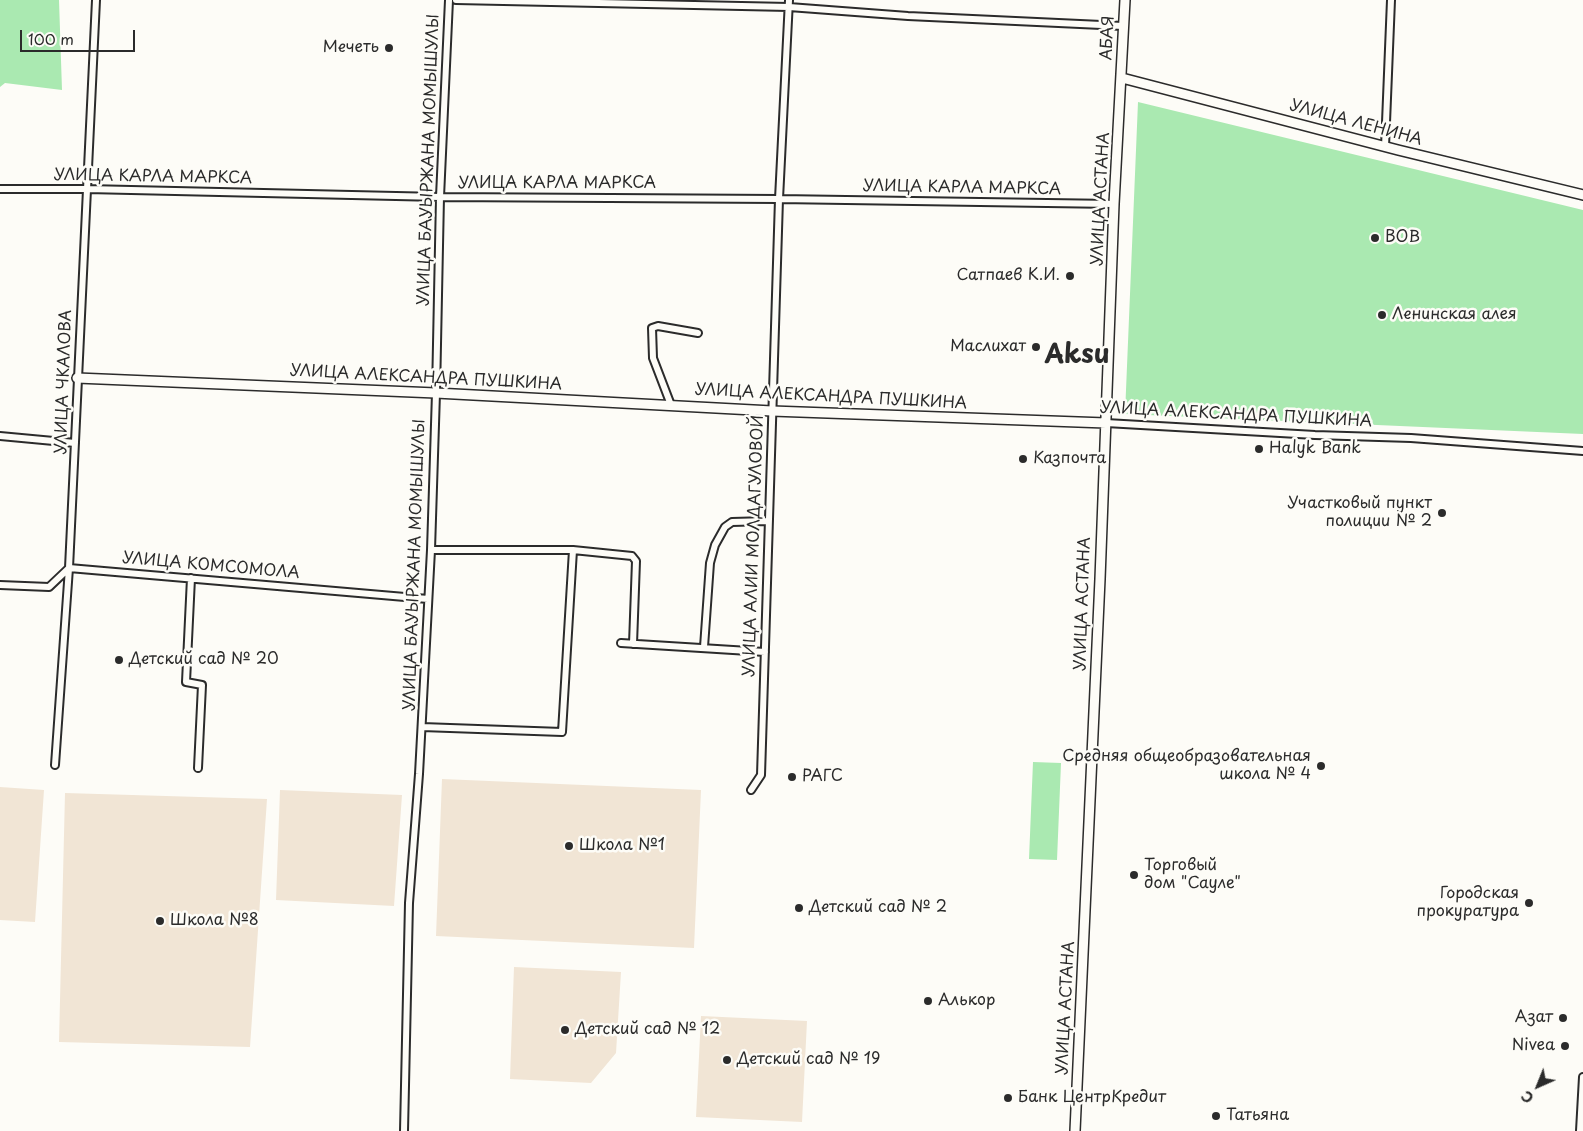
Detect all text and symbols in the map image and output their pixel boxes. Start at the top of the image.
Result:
street label: УЛИЦА БАУЫРЖАНА МОМЫШУЛЫ [414,14,444,306]
street label: АБАЯ [1097,15,1119,61]
scale bar [22,20,138,52]
text: 100 m [28,27,74,50]
place label: Мечеть [323,38,379,58]
marker: Мечеть [383,42,395,54]
street label: УЛИЦА ЛЕНИНА [1288,96,1424,150]
street label: УЛИЦА АСТАНА [1088,132,1114,266]
street label: УЛИЦА КАРЛА МАРКСА [54,166,252,188]
street label: УЛИЦА КАРЛА МАРКСА [458,174,656,194]
street label: УЛИЦА КАРЛА МАРКСА [863,177,1061,199]
place label: ВОВ [1385,228,1420,248]
marker: ВОВ [1369,232,1381,244]
place label: Сатпаев К.И. [957,266,1060,286]
marker: Сатпаев К.И. [1064,270,1076,282]
place label: Ленинская алея [1392,305,1517,325]
street label: УЛИЦА ЧКАЛОВА [52,309,76,455]
marker: Ленинская алея [1376,309,1388,321]
place label: Маслихат [950,337,1026,357]
district label: Aksu [1044,340,1110,372]
marker: Маслихат [1030,341,1042,353]
street label: УЛИЦА АЛЕКСАНДРА ПУШКИНА [289,361,563,395]
street label: УЛИЦА АЛЕКСАНДРА ПУШКИНА [694,380,968,414]
street label: УЛИЦА АЛЕКСАНДРА ПУШКИНА [1099,398,1373,432]
street label: УЛИЦА АЛИИ МОЛДАГУЛОВОЙ [740,415,768,677]
street label: УЛИЦА БАУЫРЖАНА МОМЫШУЛЫ [400,419,430,711]
place label: Halyk Bank [1269,439,1361,459]
marker: Halyk Bank [1253,443,1265,455]
place label: Казпочта [1033,449,1106,469]
marker: Казпочта [1017,453,1029,465]
place label: Участковый пункт полиции № 2 [1287,494,1432,532]
marker: Участковый пункт полиции № 2 [1436,507,1448,519]
street label: УЛИЦА АСТАНА [1071,537,1095,671]
street label: УЛИЦА КОМСОМОЛА [122,549,300,583]
place label: Детский сад № 20 [129,650,279,670]
marker: Детский сад № 20 [113,654,125,666]
place label: Средняя общеобразовательная школа № 4 [1062,747,1311,785]
marker: Средняя общеобразовательная школа № 4 [1315,760,1327,772]
place label: РАГС [802,767,843,787]
marker: РАГС [786,771,798,783]
place label: Школа №1 [579,836,665,856]
marker: Школа №1 [563,840,575,852]
place label: Торговый дом "Сауле" [1144,856,1241,894]
marker: Торговый дом "Сауле" [1128,869,1140,881]
place label: Городская прокуратура [1416,884,1519,922]
marker: Городская прокуратура [1523,897,1535,909]
place label: Детский сад № 2 [809,898,947,918]
marker: Детский сад № 2 [793,902,805,914]
place label: Школа №8 [170,911,259,931]
marker: Школа №8 [154,915,166,927]
street label: УЛИЦА АСТАНА [1053,941,1079,1075]
place label: Алькор [938,991,995,1011]
marker: Алькор [922,995,934,1007]
place label: Азат [1515,1008,1553,1028]
marker: Азат [1557,1012,1569,1024]
place label: Детский сад № 12 [575,1020,720,1040]
marker: Детский сад № 12 [559,1024,571,1036]
place label: Nivea [1512,1036,1555,1056]
marker: Nivea [1559,1040,1571,1052]
place label: Детский сад № 19 [737,1050,880,1070]
marker: Детский сад № 19 [721,1054,733,1066]
north arrow [1513,1061,1563,1111]
text: С [1516,1086,1538,1108]
place label: Банк ЦентрКредит [1018,1088,1166,1108]
marker: Банк ЦентрКредит [1002,1092,1014,1104]
place label: Татьяна [1226,1106,1289,1126]
marker: Татьяна [1210,1110,1222,1122]

